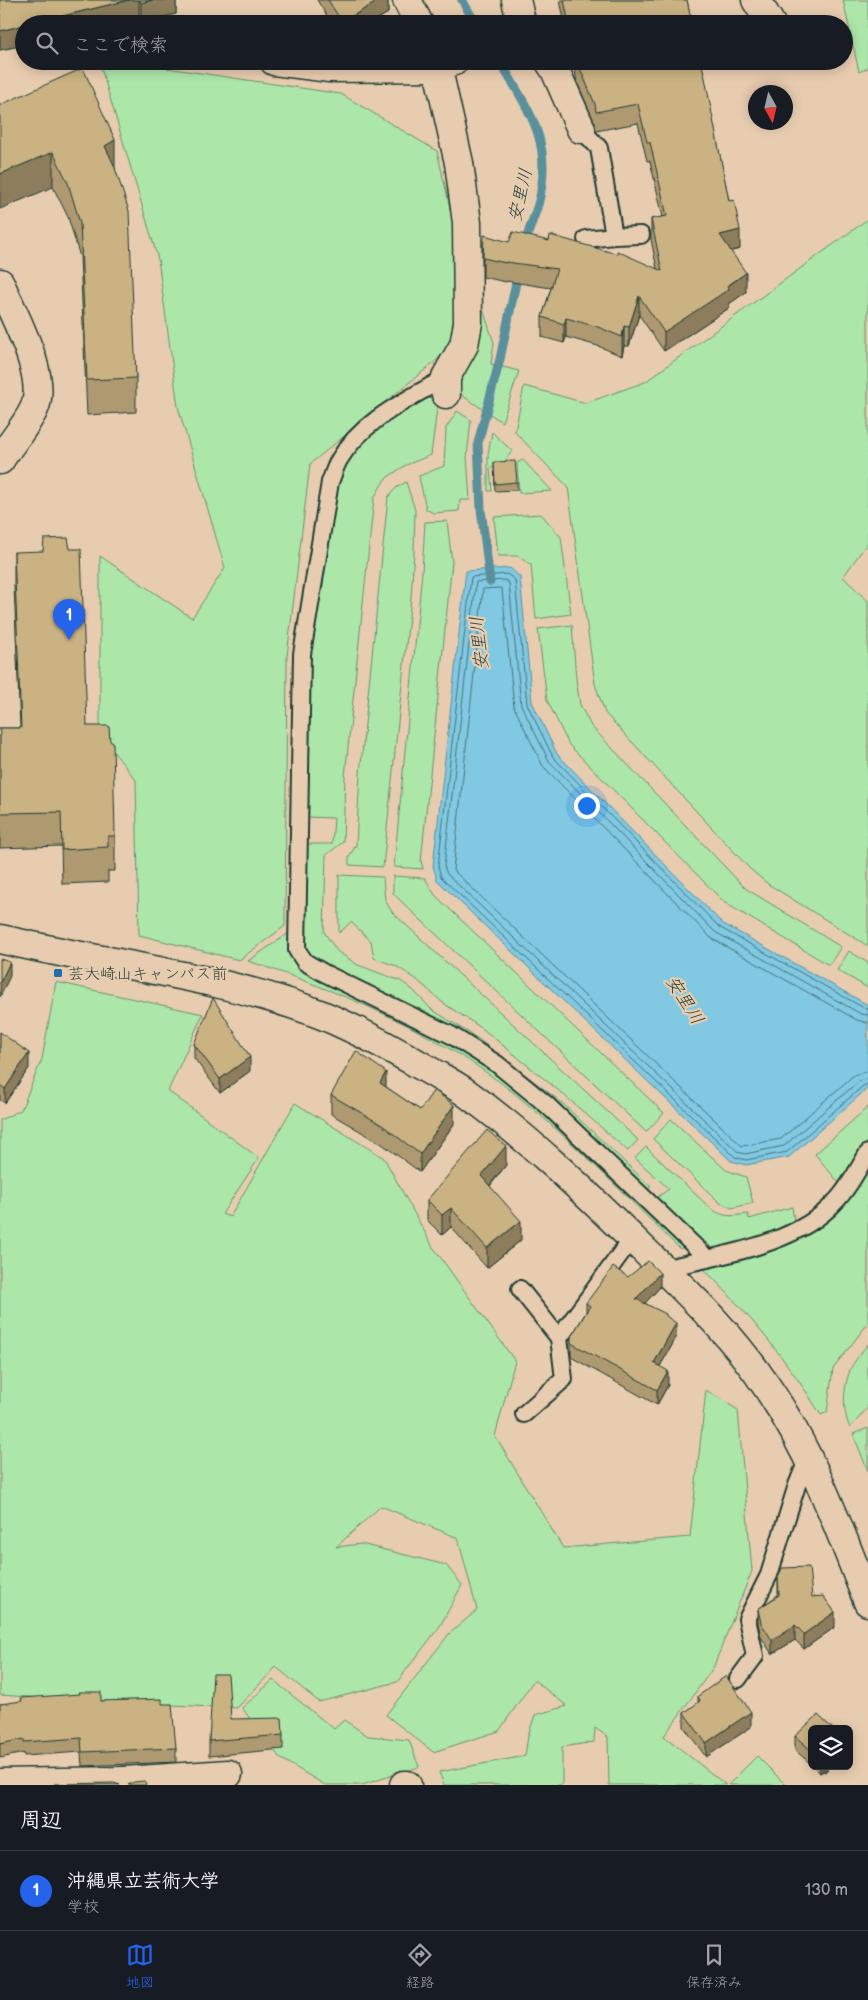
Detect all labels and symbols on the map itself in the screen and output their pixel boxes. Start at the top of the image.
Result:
north arrow [748,85,793,130]
water label: 安里川 [504,166,537,224]
pin: 1 [53,599,85,640]
water label: 安里川 [466,615,493,671]
your location [574,793,600,819]
place label: 芸大崎山キャンパス前 [68,965,227,984]
marker: 芸大崎山キャンパス前 [52,967,64,979]
water label: 安里川 [661,972,708,1029]

